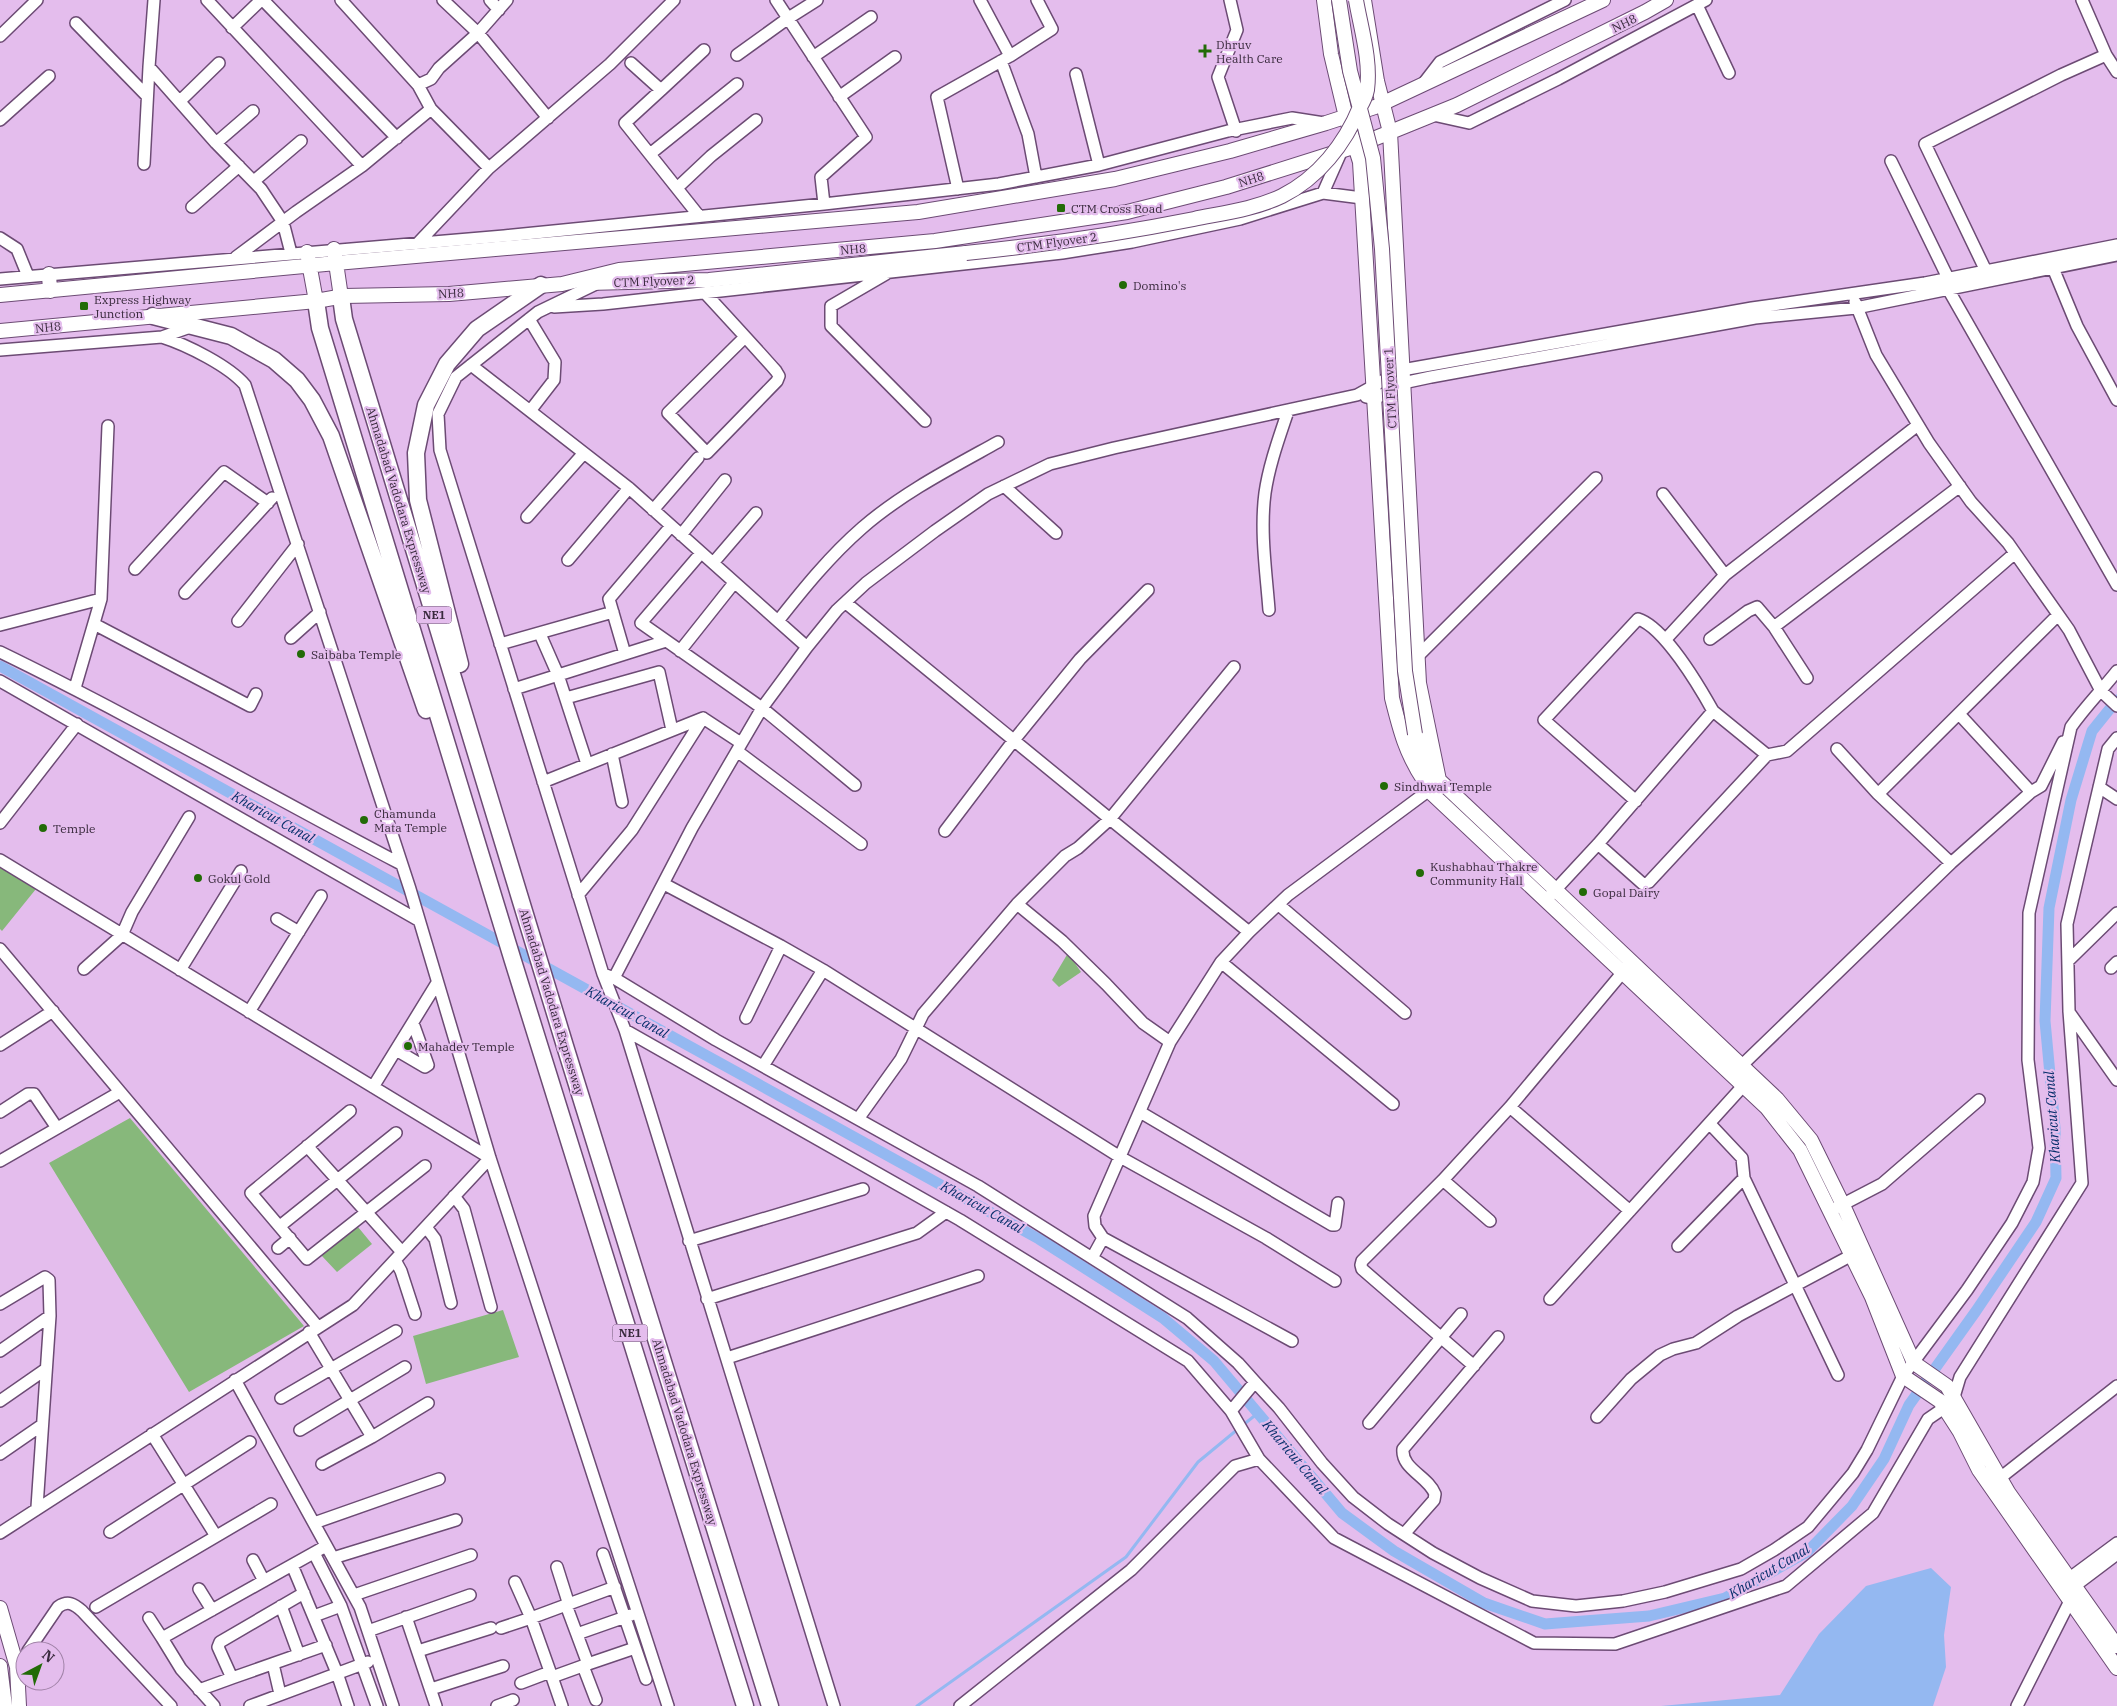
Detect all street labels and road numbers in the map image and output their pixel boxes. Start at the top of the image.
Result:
street label: NH8 [1609,11,1639,35]
street label: NH8 [1236,168,1266,190]
street label: CTM Flyover 2 [1016,229,1098,255]
street label: NH8 [839,240,867,258]
street label: CTM Flyover 2 [613,272,695,290]
street label: NH8 [438,285,464,301]
street label: NH8 [34,318,62,336]
street label: CTM Flyover 1 [1380,347,1400,429]
street label: Ahmadabad Vadodara Expressway [363,405,435,596]
road number: NE1 [416,606,452,624]
street label: Ahmadabad Vadodara Expressway [516,907,588,1098]
road number: NE1 [612,1325,648,1342]
street label: Ahmadabad Vadodara Expressway [649,1337,721,1528]

